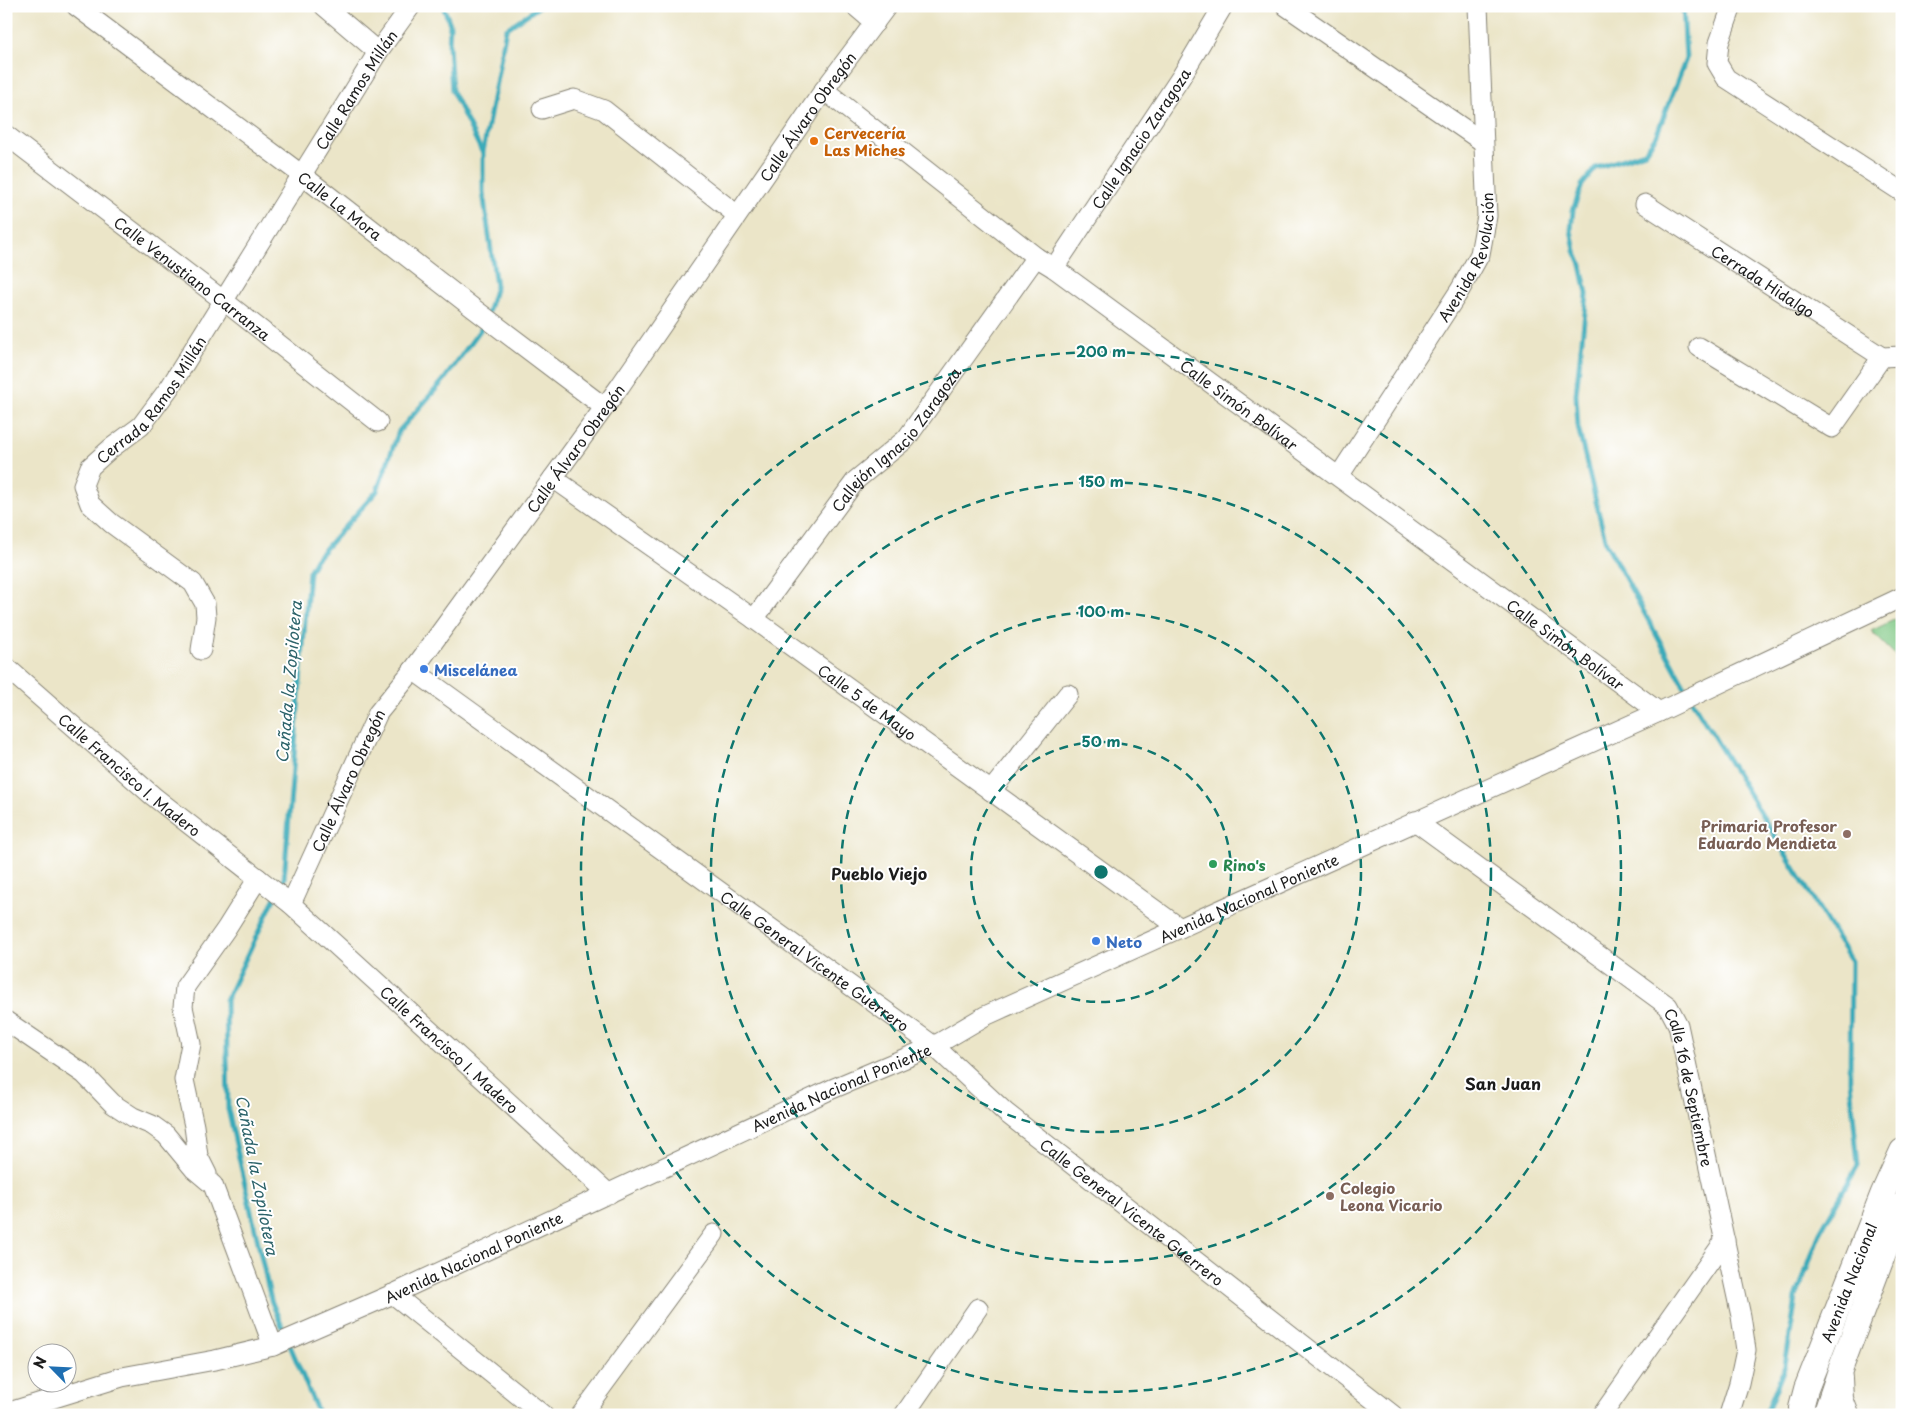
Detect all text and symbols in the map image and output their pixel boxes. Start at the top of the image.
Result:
street label: Calle Ramos Millán [309,25,402,154]
street label: Calle Álvaro Obregón [753,46,861,186]
street label: Calle Ignacio Zaragoza [1085,63,1196,213]
place label: Cervecería Las Miches [824,121,907,161]
marker: Cervecería Las Miches [808,135,820,147]
street label: Calle La Mora [294,165,388,246]
street label: Avenida Revolución [1431,192,1499,326]
street label: Calle Venustiano Carranza [110,210,276,345]
street label: Cerrada Hidalgo [1707,238,1820,322]
street label: Cerrada Ramos Millán [90,331,211,468]
text: 200 m [1076,339,1126,362]
street label: Calle Simón Bolívar [1176,353,1303,455]
street label: Callejón Ignacio Zaragoza [825,361,966,516]
street label: Calle Álvaro Obregón [520,379,630,517]
text: 150 m [1078,469,1124,492]
street label: Calle Simón Bolívar [1502,593,1630,695]
water label: Cañada la Zopilotera [269,599,307,764]
text: 100 m [1078,599,1124,622]
place label: Miscelánea [434,658,518,681]
street label: Calle 5 de Mayo [814,658,922,745]
marker: Miscelánea [418,663,430,675]
street label: Calle Álvaro Obregón [305,705,390,855]
street label: Calle Francisco I. Madero [54,707,206,841]
text: 50 m [1082,729,1120,752]
place label: Primaria Profesor Eduardo Mendieta [1698,814,1837,854]
marker: Primaria Profesor Eduardo Mendieta [1841,828,1853,840]
street label: Avenida Nacional Poniente [1155,847,1342,948]
place label: Rino's [1223,853,1266,876]
marker: Rino's [1207,858,1219,870]
district label: Pueblo Viejo [831,861,927,885]
centre of rings [1092,863,1110,881]
street label: Calle General Vicente Guerrero [716,884,914,1036]
place label: Neto [1106,930,1142,953]
marker: Neto [1090,935,1102,947]
street label: Calle Francisco I. Madero [376,980,524,1118]
street label: Calle 16 de Septiembre [1659,1004,1720,1169]
street label: Avenida Nacional Poniente [747,1037,934,1137]
district label: San Juan [1465,1071,1541,1095]
water label: Cañada la Zopilotera [231,1093,286,1258]
street label: Calle General Vicente Guerrero [1035,1132,1229,1291]
place label: Colegio Leona Vicario [1340,1176,1443,1216]
marker: Colegio Leona Vicario [1324,1190,1336,1202]
street label: Avenida Nacional Poniente [381,1205,566,1308]
street label: Avenida Nacional [1814,1219,1882,1345]
north arrow [28,1344,78,1394]
text: N [28,1353,52,1372]

